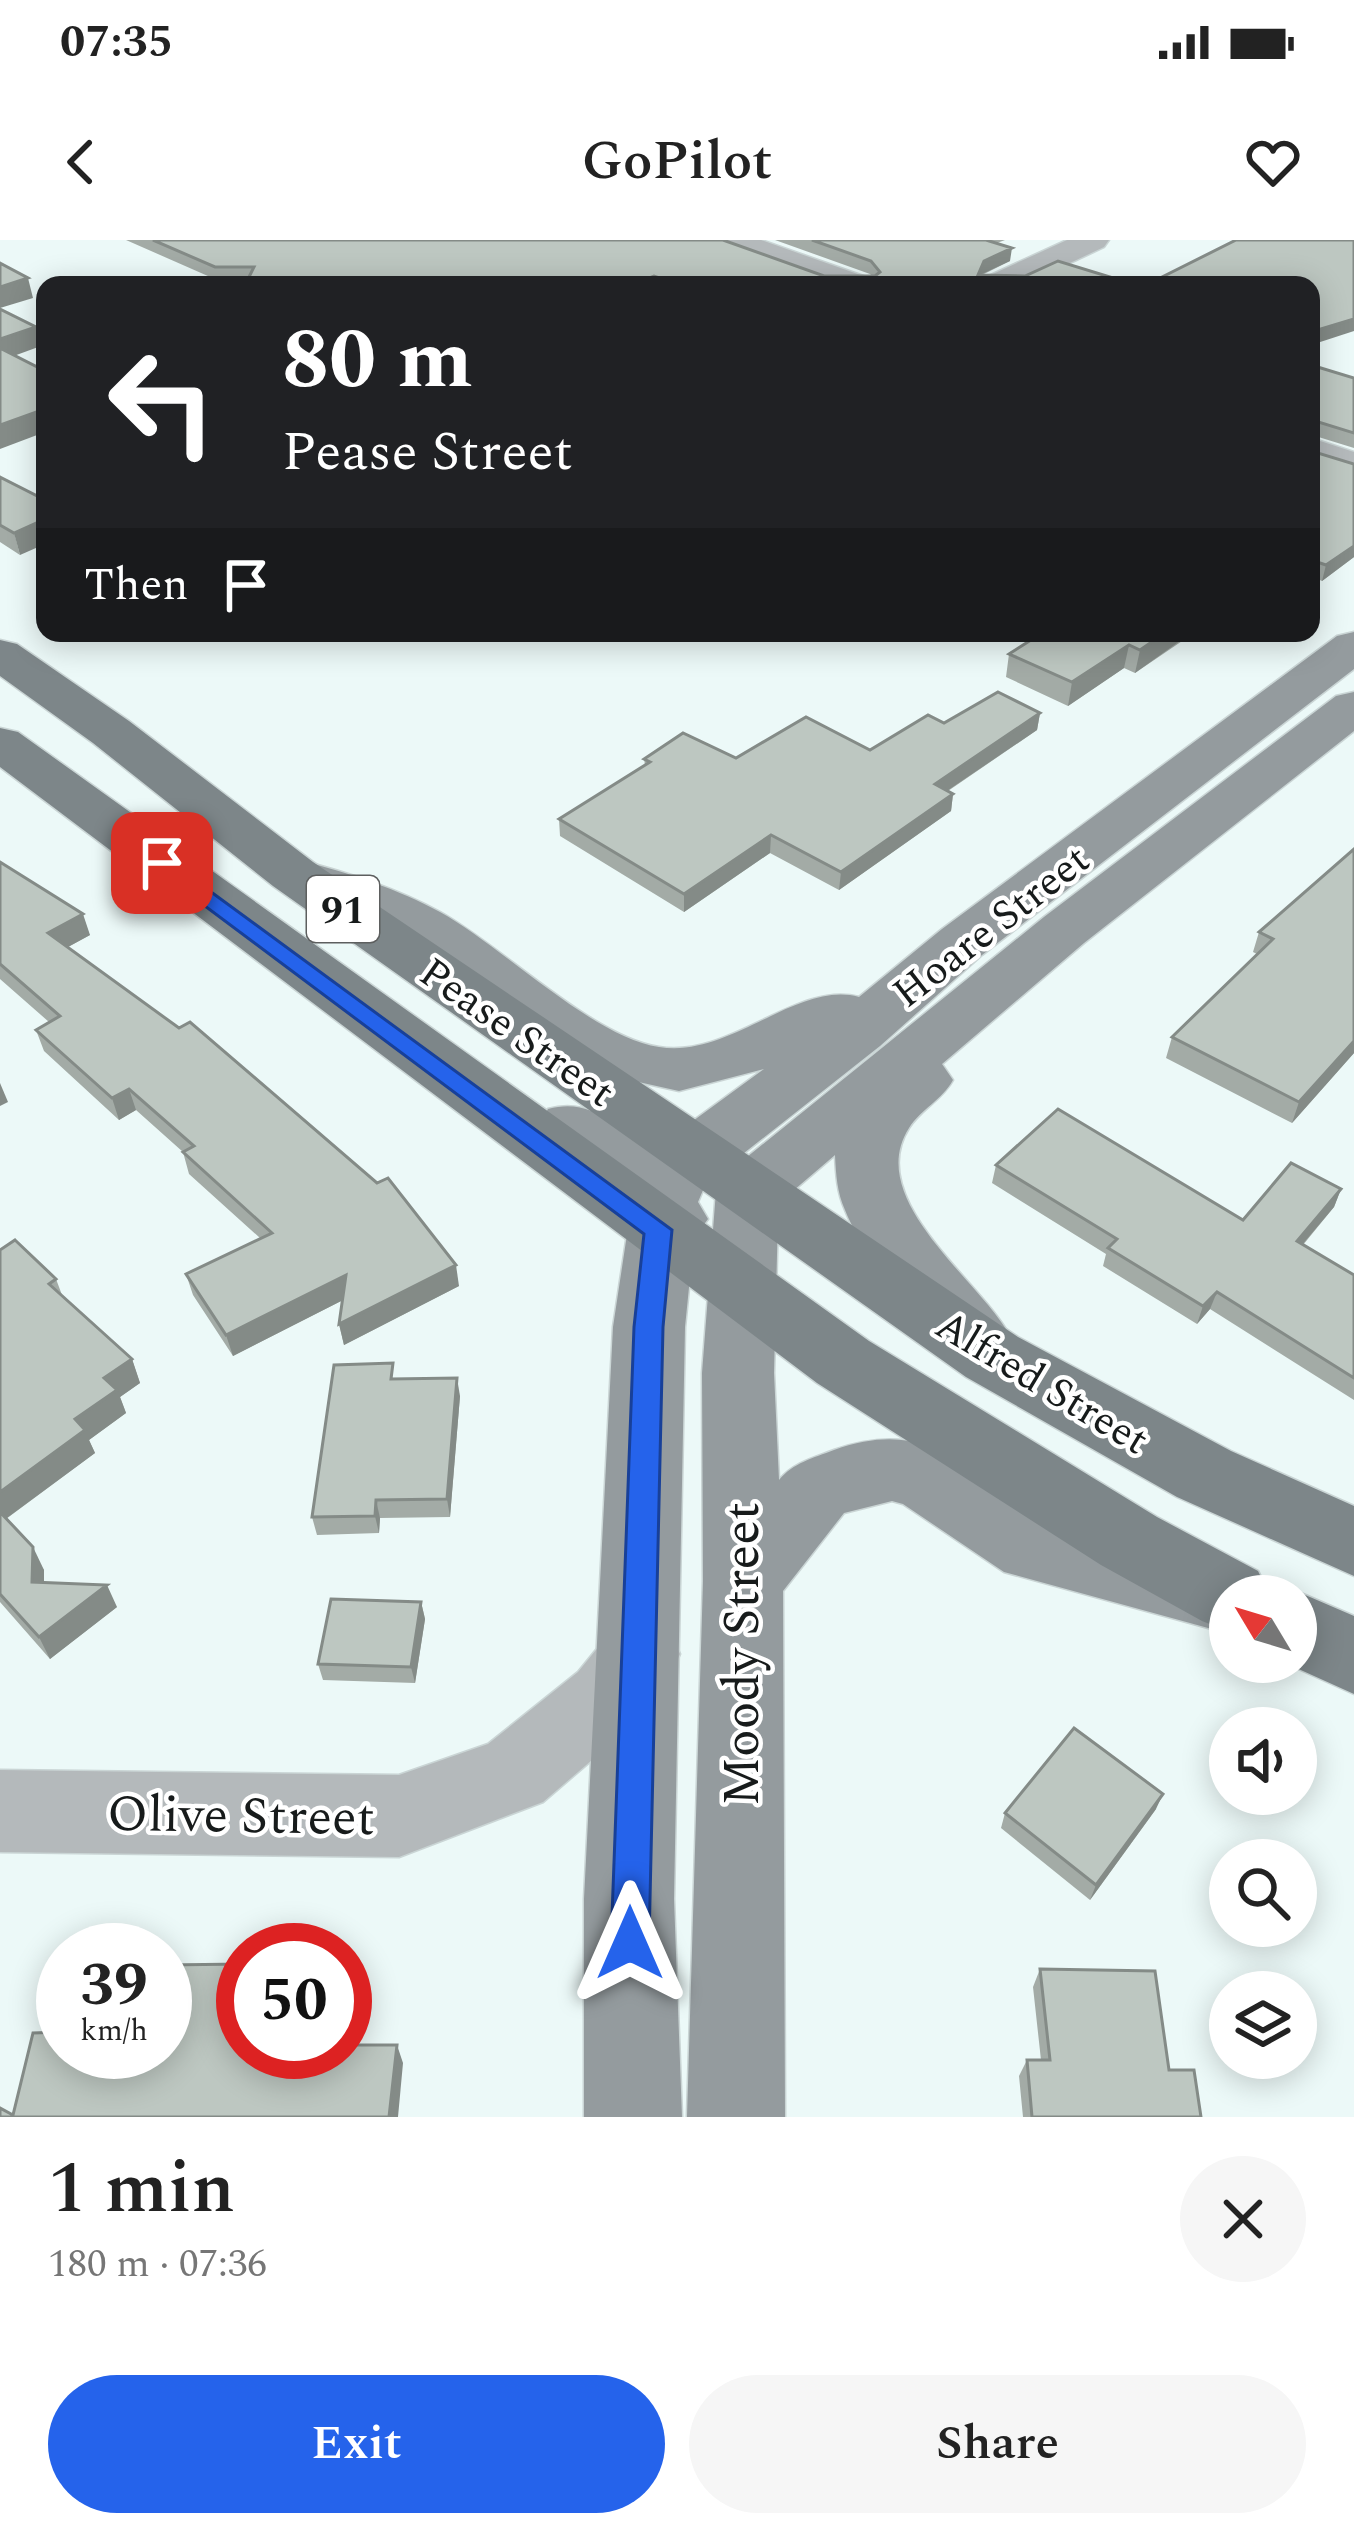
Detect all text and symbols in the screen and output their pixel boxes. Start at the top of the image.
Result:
text: 07:35 [60,8,173,77]
text: GoPilot [582,121,772,203]
icon: back [48,129,114,195]
icon: heart [1240,129,1306,195]
text: 80 m [282,297,473,425]
icon: left [84,324,240,480]
text: Pease Street [282,412,573,494]
text: Then [84,551,189,620]
icon: arrive [213,552,279,618]
pin [111,812,213,914]
icon: arrive [129,830,195,896]
street label: Hoare Street [879,830,1104,1024]
road number: 91 [307,876,379,942]
street label: Pease Street [406,942,627,1124]
street label: Alfred Street [923,1295,1160,1472]
street label: Moody Street [704,1502,782,1806]
north arrow [1209,1575,1317,1683]
map controls [1209,1575,1317,2079]
button: sound [1209,1707,1317,1815]
street label: Olive Street [106,1776,376,1858]
button: search [1209,1839,1317,1947]
position arrow [567,1880,693,2006]
speed limit sign: 50 [216,1923,372,2079]
text: 39 [80,1940,148,2032]
button: layers [1209,1971,1317,2079]
text: km/h [80,2008,148,2054]
text: 1 min [48,2135,235,2244]
button: close [1180,2156,1306,2282]
text: 180 m · 07:36 [48,2235,267,2294]
button: Exit [48,2375,665,2513]
button: Share [689,2375,1306,2513]

